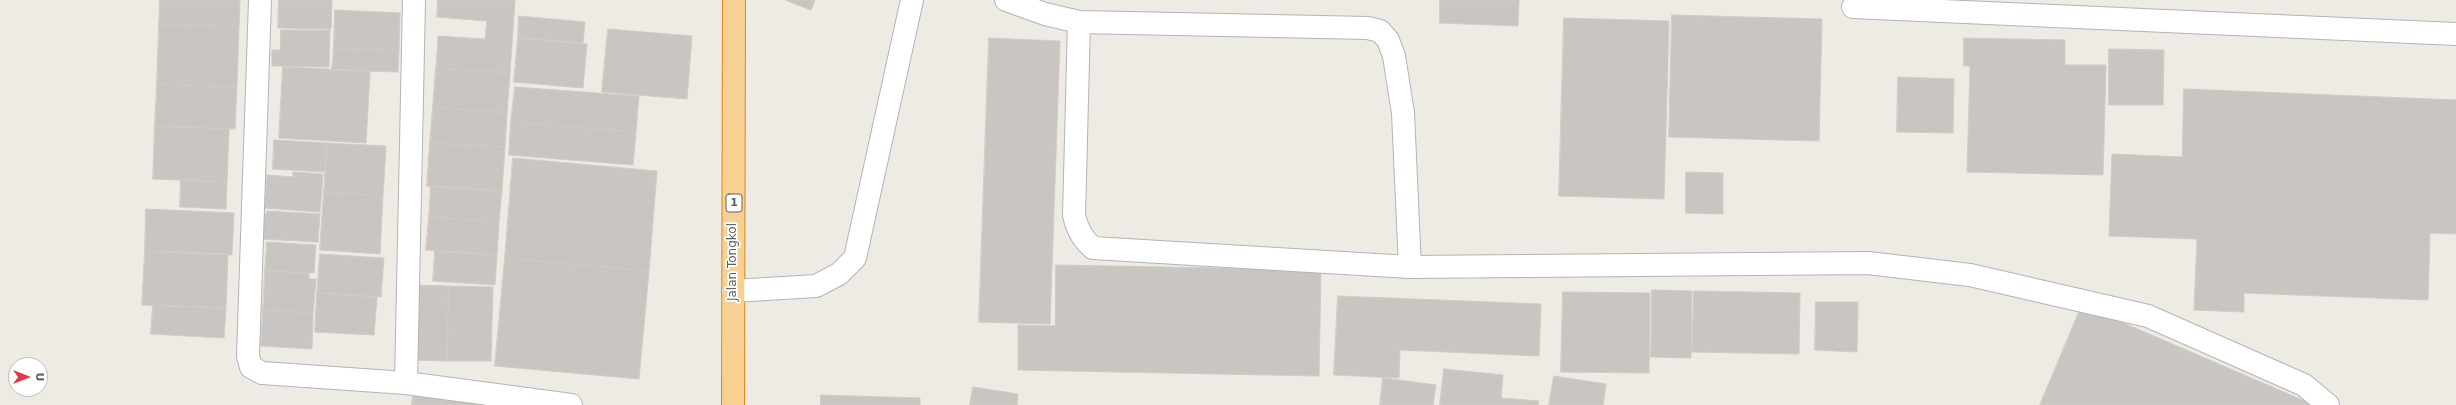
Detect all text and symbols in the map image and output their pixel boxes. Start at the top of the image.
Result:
road number: 1 [726,194,742,212]
street label: Jalan Tongkol [726,223,740,301]
north arrow [8,357,48,397]
text: U [33,373,46,381]

